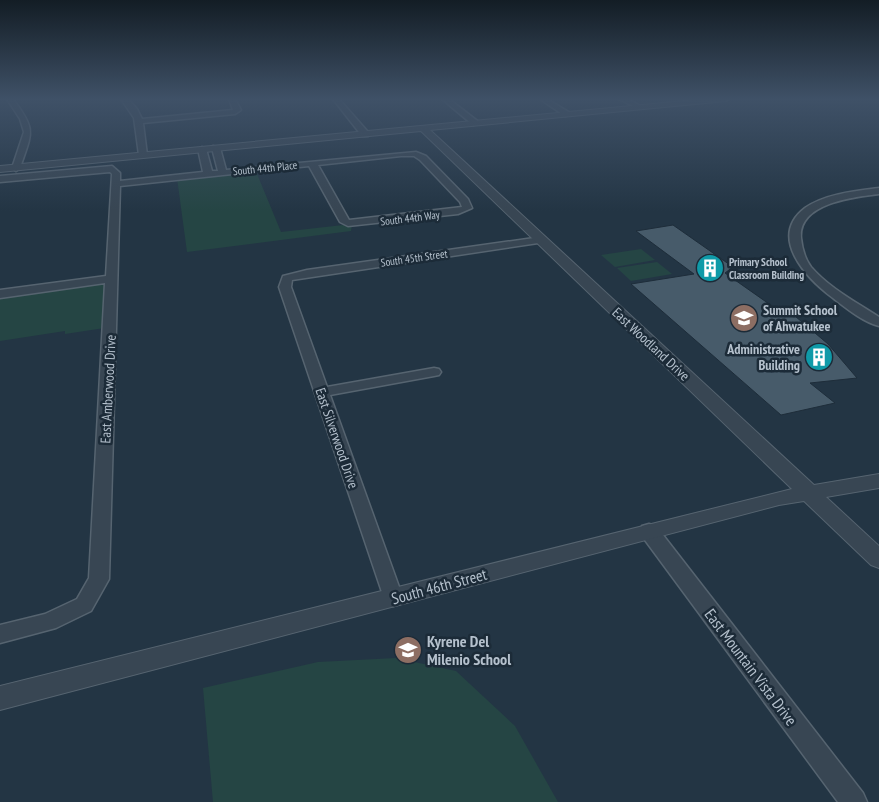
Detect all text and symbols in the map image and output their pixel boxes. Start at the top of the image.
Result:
street label: South 44th Place [232,158,298,178]
street label: South 44th Way [379,207,441,229]
street label: South 45th Street [380,246,448,270]
building icon: Primary School Classroom Building [695,253,725,283]
place label: Primary School Classroom Building [729,255,804,282]
place label: Summit School of Ahwatukee [763,301,838,335]
street label: East Woodland Drive [608,303,694,385]
school or university icon: Summit School of Ahwatukee [729,303,759,333]
street label: East Amberwood Drive [96,334,120,444]
place label: Administrative Building [726,340,800,374]
building icon: Administrative Building [804,342,834,372]
street label: East Silverwood Drive [311,385,363,491]
street label: South 46th Street [389,564,489,608]
street label: East Mountain Vista Drive [700,605,802,729]
place label: Kyrene Del Milenio School [427,631,511,669]
school or university icon: Kyrene Del Milenio School [393,635,423,665]

